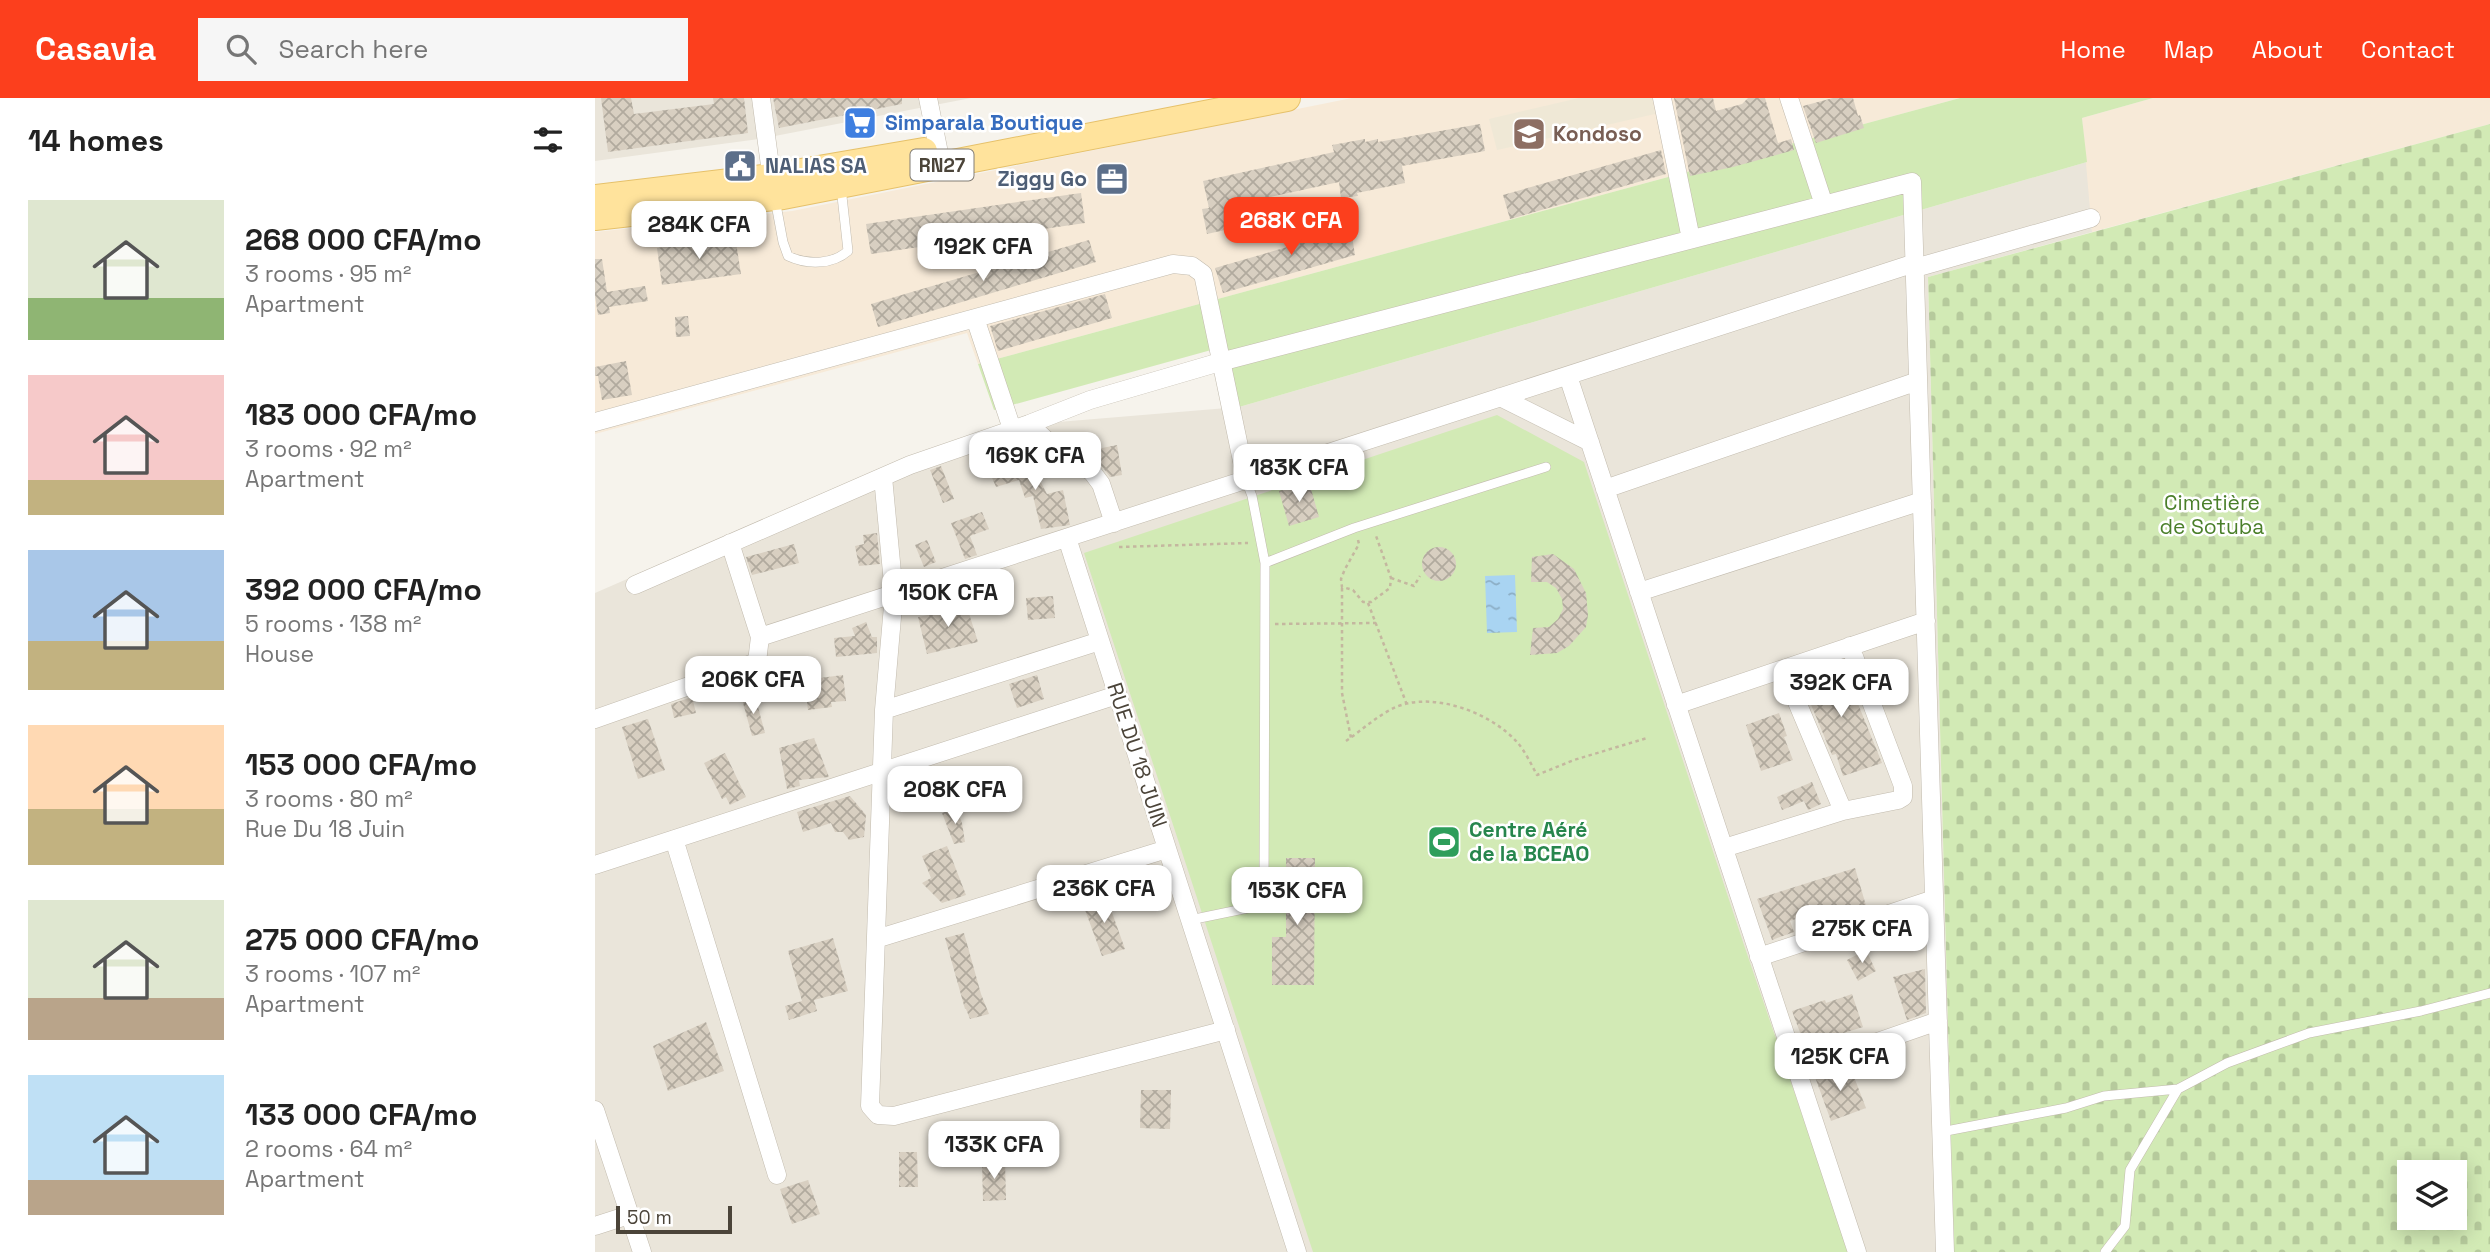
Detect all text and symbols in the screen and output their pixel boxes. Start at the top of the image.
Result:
search box [198,18,688,81]
text: Casavia [35,28,156,70]
icon: search [222,30,260,68]
text: Search here [278,32,428,66]
text: Home [2060,34,2126,65]
text: Map [2164,34,2214,65]
text: About [2252,34,2323,65]
text: Contact [2361,34,2455,65]
supermarket icon: Simparala Boutique [841,104,879,142]
place label: Simparala Boutique [885,109,1083,136]
school or university icon: Kondoso [1510,115,1548,153]
place label: Kondoso [1553,120,1642,147]
text: 14 homes [28,121,164,160]
icon: filters [529,121,567,159]
public building icon: NALIAS SA [721,147,759,185]
road number: RN27 [911,150,973,180]
place label: NALIAS SA [765,152,867,179]
office icon: Ziggy Go [1093,160,1131,198]
place label: Ziggy Go [997,165,1087,192]
pin: 268K CFA [1219,198,1363,257]
pin: 284K CFA [627,202,771,261]
text: 268K CFA [1240,205,1342,235]
text: 284K CFA [648,209,751,239]
text: 268 000 CFA/mo [245,220,482,259]
pin: 192K CFA [911,223,1055,283]
icon: home [84,228,168,312]
text: 192K CFA [933,231,1033,261]
text: 3 rooms · 95 m² [245,259,411,289]
text: Apartment [245,289,365,319]
text: 183 000 CFA/mo [245,395,477,434]
icon: home [84,403,168,487]
pin: 169K CFA [963,432,1107,492]
text: 3 rooms · 92 m² [245,434,412,464]
text: 169K CFA [985,440,1085,470]
pin: 183K CFA [1227,444,1371,504]
text: 183K CFA [1249,452,1349,482]
text: Apartment [245,464,365,494]
park label: Cimetière de Sotuba [2160,489,2264,540]
text: 392 000 CFA/mo [245,570,482,609]
pin: 150K CFA [876,570,1020,629]
text: 150K CFA [898,577,998,607]
icon: home [84,578,168,662]
text: 5 rooms · 138 m² [245,609,421,639]
text: House [245,639,314,669]
pin: 206K CFA [681,656,825,716]
pin: 392K CFA [1769,660,1913,719]
text: 206K CFA [701,664,805,694]
text: 392K CFA [1790,667,1892,697]
street label: RUE DU 18 JUIN [1101,679,1174,831]
text: 153 000 CFA/mo [245,745,477,784]
icon: home [84,753,168,837]
pin: 208K CFA [883,766,1027,826]
text: 208K CFA [903,774,1007,804]
text: 3 rooms · 80 m² [245,784,413,814]
text: Rue Du 18 Juin [245,814,405,844]
place label: Centre Aéré de la BCEAO [1469,816,1589,867]
sports icon: Centre Aéré de la BCEAO [1425,823,1463,861]
pin: 236K CFA [1032,866,1176,925]
pin: 153K CFA [1225,868,1369,927]
text: 236K CFA [1053,873,1155,903]
text: 153K CFA [1247,875,1347,905]
pin: 275K CFA [1790,906,1934,965]
text: 275K CFA [1812,913,1912,943]
text: 275 000 CFA/mo [245,920,479,959]
icon: home [84,928,168,1012]
text: 3 rooms · 107 m² [245,959,421,989]
text: Apartment [245,989,365,1019]
pin: 125K CFA [1768,1034,1912,1093]
text: 125K CFA [1791,1041,1889,1071]
text: 133 000 CFA/mo [245,1095,477,1134]
icon: home [84,1103,168,1187]
pin: 133K CFA [922,1122,1066,1181]
text: 133K CFA [944,1129,1044,1159]
text: 2 rooms · 64 m² [245,1134,412,1164]
map controls [2397,1160,2467,1230]
button: layers [2397,1160,2467,1230]
text: Apartment [245,1164,365,1194]
scale bar [616,1203,731,1235]
text: 50 m [627,1205,672,1230]

